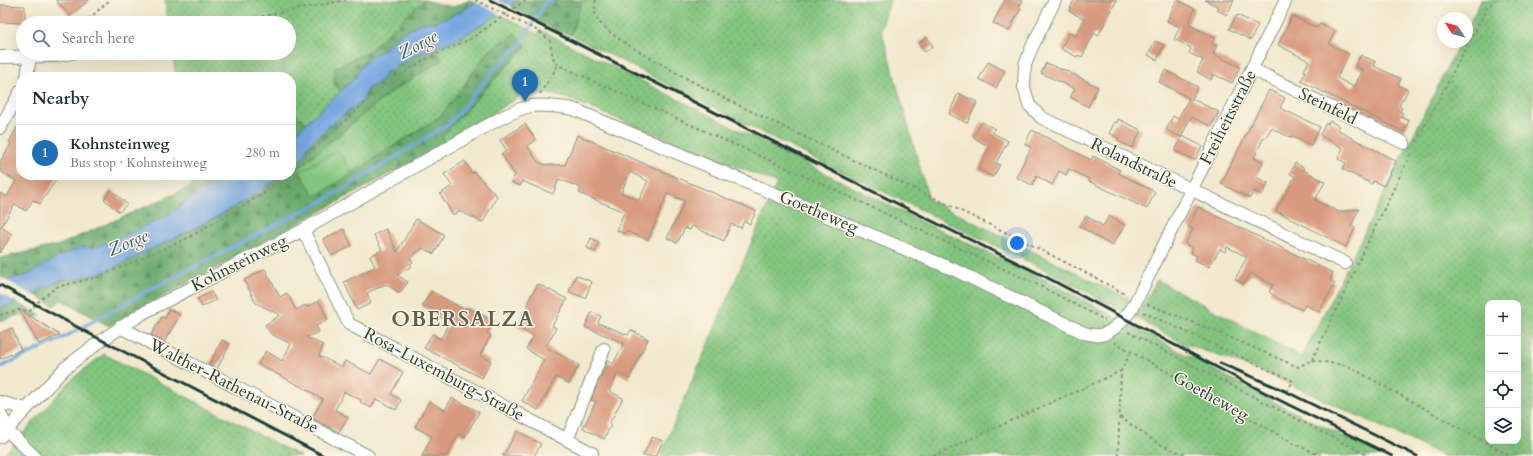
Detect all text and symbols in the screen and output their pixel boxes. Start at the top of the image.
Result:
north arrow [1437,12,1473,48]
search box [16,16,296,60]
water label: Zorge [394,24,443,66]
icon: search [30,27,52,49]
text: Search here [62,28,135,48]
street label: Freiheitsstraße [1194,66,1262,168]
pin: 1 [512,69,538,102]
street label: Steinfeld [1295,82,1361,130]
text: Nearby [32,87,89,110]
street label: Rolandstraße [1087,132,1181,194]
text: Kohnsteinweg [70,134,170,154]
text: 1 [42,144,48,162]
text: 280 m [246,144,280,162]
text: Bus stop · Kohnsteinweg [70,154,207,172]
street label: Goetheweg [776,185,862,239]
water label: Zorge [104,223,153,263]
street label: Kohnsteinweg [187,229,291,297]
your location [1007,233,1027,253]
map controls [1485,300,1521,444]
button: + [1485,300,1521,336]
district label: OBERSALZA [391,305,535,334]
street label: Rosa-Luxemburg-Straße [360,322,528,426]
street label: Walther-Rathenau-Straße [144,333,323,439]
button: − [1485,336,1521,372]
street label: Goetheweg [1169,366,1254,427]
button: locate [1485,372,1521,408]
button: layers [1485,408,1521,444]

